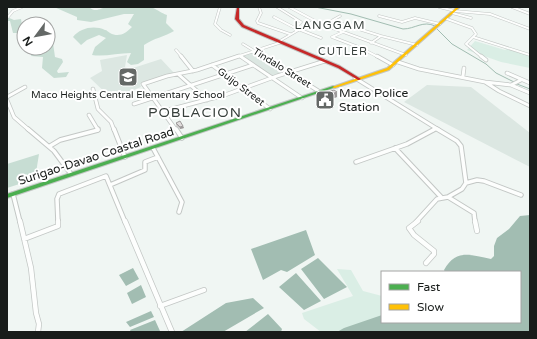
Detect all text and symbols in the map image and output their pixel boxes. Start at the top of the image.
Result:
north arrow [16,16,56,56]
district label: LANGGAM [295,18,365,32]
text: N [20,34,36,48]
street label: Tindalo Street [251,45,313,91]
district label: CUTLER [318,45,368,58]
street label: Guijo Street [215,65,267,109]
school or university icon: Maco Heights Central Elementary School [117,66,139,88]
place label: Maco Police Station [339,86,409,114]
place label: Maco Heights Central Elementary School [31,89,225,101]
public building icon: Maco Police Station [314,89,336,111]
district label: POBLACION [148,104,242,121]
street label: Surigao-Davao Coastal Road [16,124,176,188]
legend [381,271,521,323]
text: Fast [417,280,441,294]
text: Slow [417,300,444,314]

